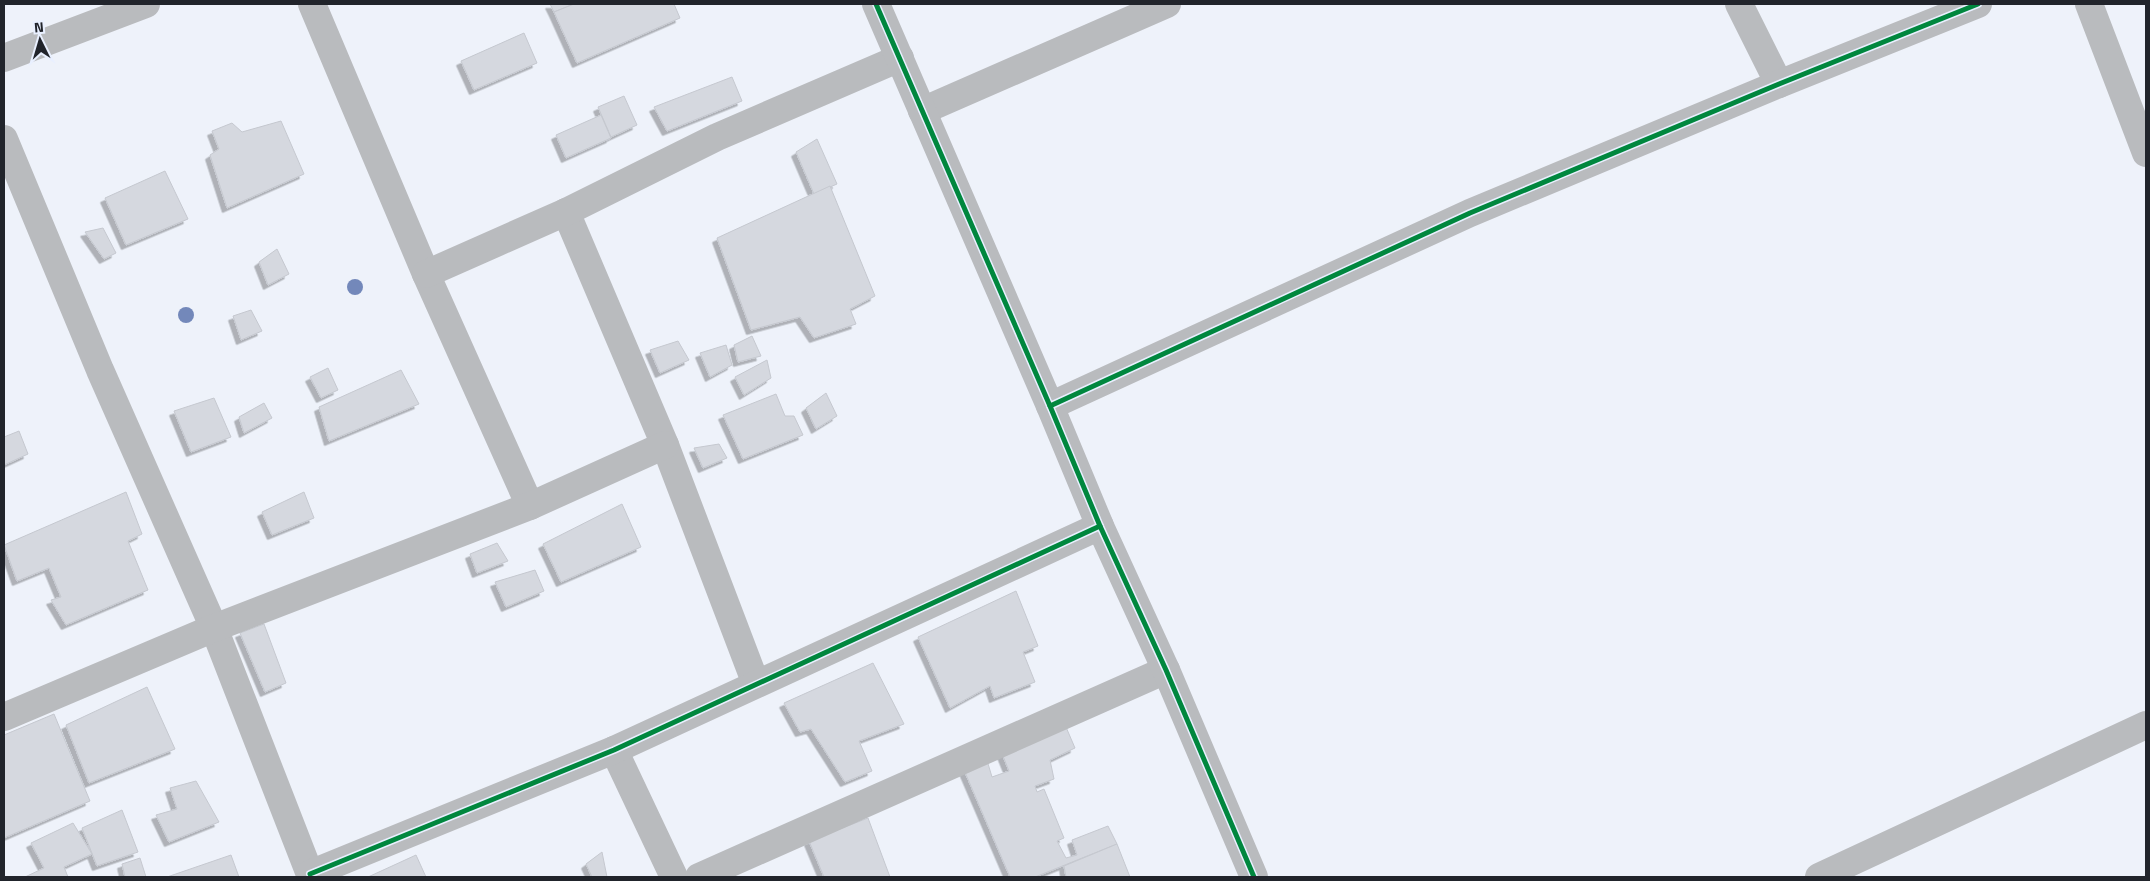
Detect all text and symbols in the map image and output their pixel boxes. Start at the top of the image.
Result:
north arrow [15,15,65,65]
text: N [33,16,45,37]

